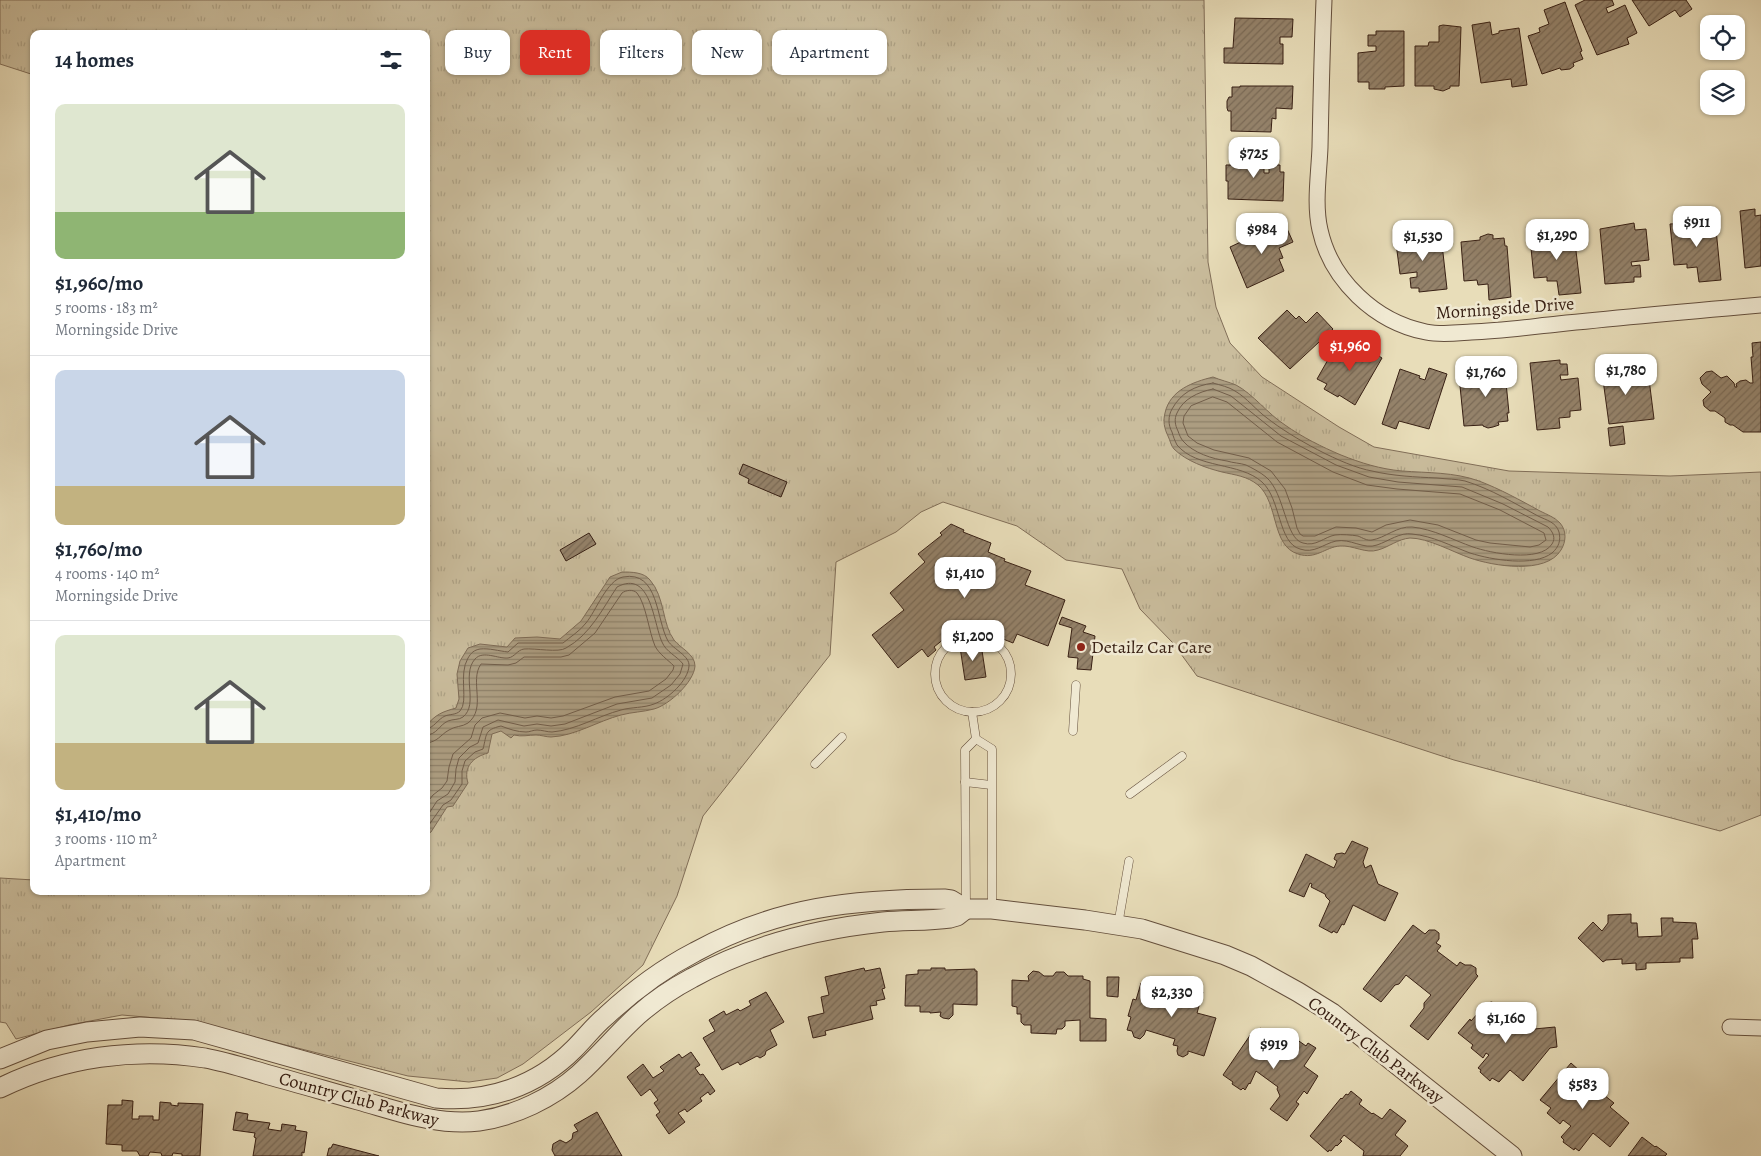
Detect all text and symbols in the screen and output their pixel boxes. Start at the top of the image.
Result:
map controls [1700,15,1745,115]
button: locate [1700,15,1745,60]
chip: Buy [445,30,510,75]
chip: Rent [520,30,590,75]
chip: Filters [600,30,682,75]
chip: New [692,30,762,75]
chip: Apartment [772,30,887,75]
text: 14 homes [55,46,134,74]
icon: filters [377,46,405,74]
button: layers [1700,70,1745,115]
pin: $725 [1224,136,1284,179]
icon: home [185,137,275,227]
text: $725 [1240,142,1268,164]
pin: $911 [1667,206,1727,248]
text: $911 [1684,211,1710,233]
pin: $984 [1232,212,1292,255]
text: $984 [1247,218,1277,240]
pin: $1,290 [1516,218,1598,261]
pin: $1,530 [1382,220,1464,262]
text: $1,290 [1537,224,1577,246]
text: $1,530 [1403,225,1443,247]
text: $1,960/mo [55,269,143,297]
street label: Morningside Drive [1435,291,1575,325]
text: 5 rooms · 183 m² [55,297,158,319]
text: Morningside Drive [55,319,178,341]
pin: $1,960 [1309,330,1391,372]
text: $1,960 [1330,335,1370,357]
pin: $1,780 [1585,354,1667,396]
pin: $1,760 [1445,356,1527,398]
text: $1,780 [1606,359,1646,381]
text: $1,760 [1466,361,1506,383]
icon: home [185,402,275,492]
text: $1,760/mo [55,535,143,563]
pin: $1,410 [924,556,1006,599]
text: $1,410 [946,562,984,584]
text: 4 rooms · 140 m² [55,563,160,585]
text: Morningside Drive [55,585,178,607]
pin: $1,200 [932,620,1014,662]
text: $1,200 [952,625,994,647]
place label: Detailz Car Care [1091,635,1212,659]
marker: Detailz Car Care [1075,641,1087,653]
icon: home [185,667,275,757]
text: $1,410/mo [55,800,141,828]
text: 3 rooms · 110 m² [55,828,157,850]
text: Apartment [55,850,126,872]
pin: $2,330 [1131,976,1213,1018]
text: $2,330 [1151,981,1193,1003]
street label: Country Club Parkway [1303,991,1450,1110]
pin: $1,160 [1465,1002,1547,1044]
text: $1,160 [1487,1007,1525,1029]
pin: $919 [1244,1028,1304,1070]
text: $919 [1260,1033,1288,1055]
street label: Country Club Parkway [276,1066,443,1132]
pin: $583 [1553,1068,1613,1110]
text: $583 [1569,1073,1597,1095]

